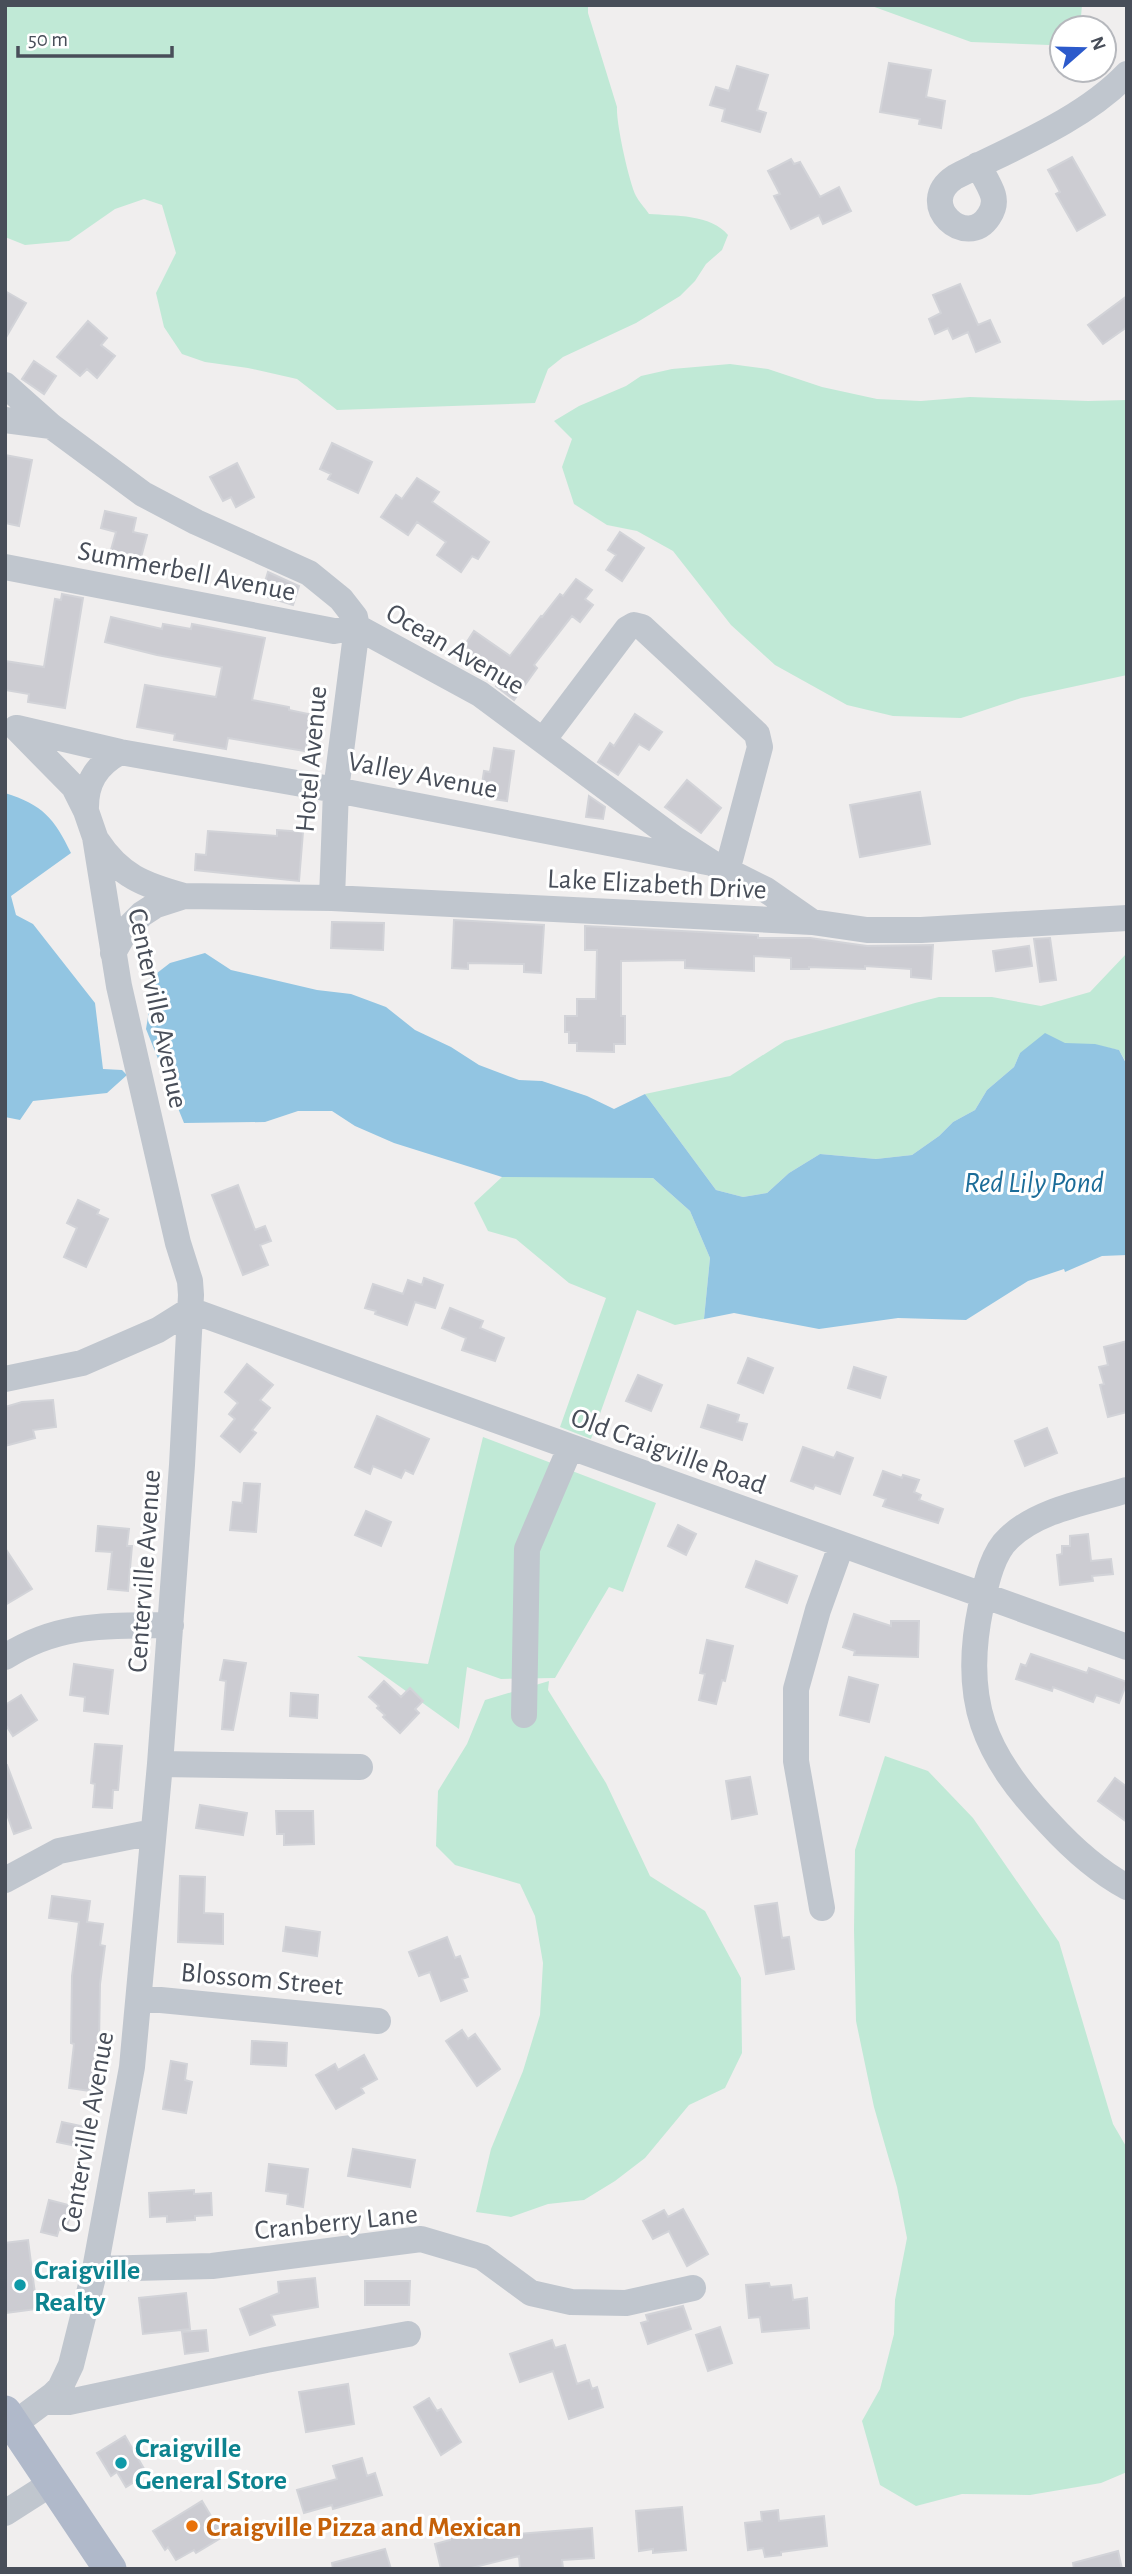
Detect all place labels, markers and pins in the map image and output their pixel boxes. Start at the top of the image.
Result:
place label: Craigville Realty [34,2257,140,2317]
marker: Craigville Realty [12,2277,28,2293]
place label: Craigville General Store [135,2435,287,2495]
marker: Craigville General Store [113,2455,129,2471]
place label: Craigville Pizza and Mexican [206,2514,522,2542]
marker: Craigville Pizza and Mexican [184,2518,200,2534]

